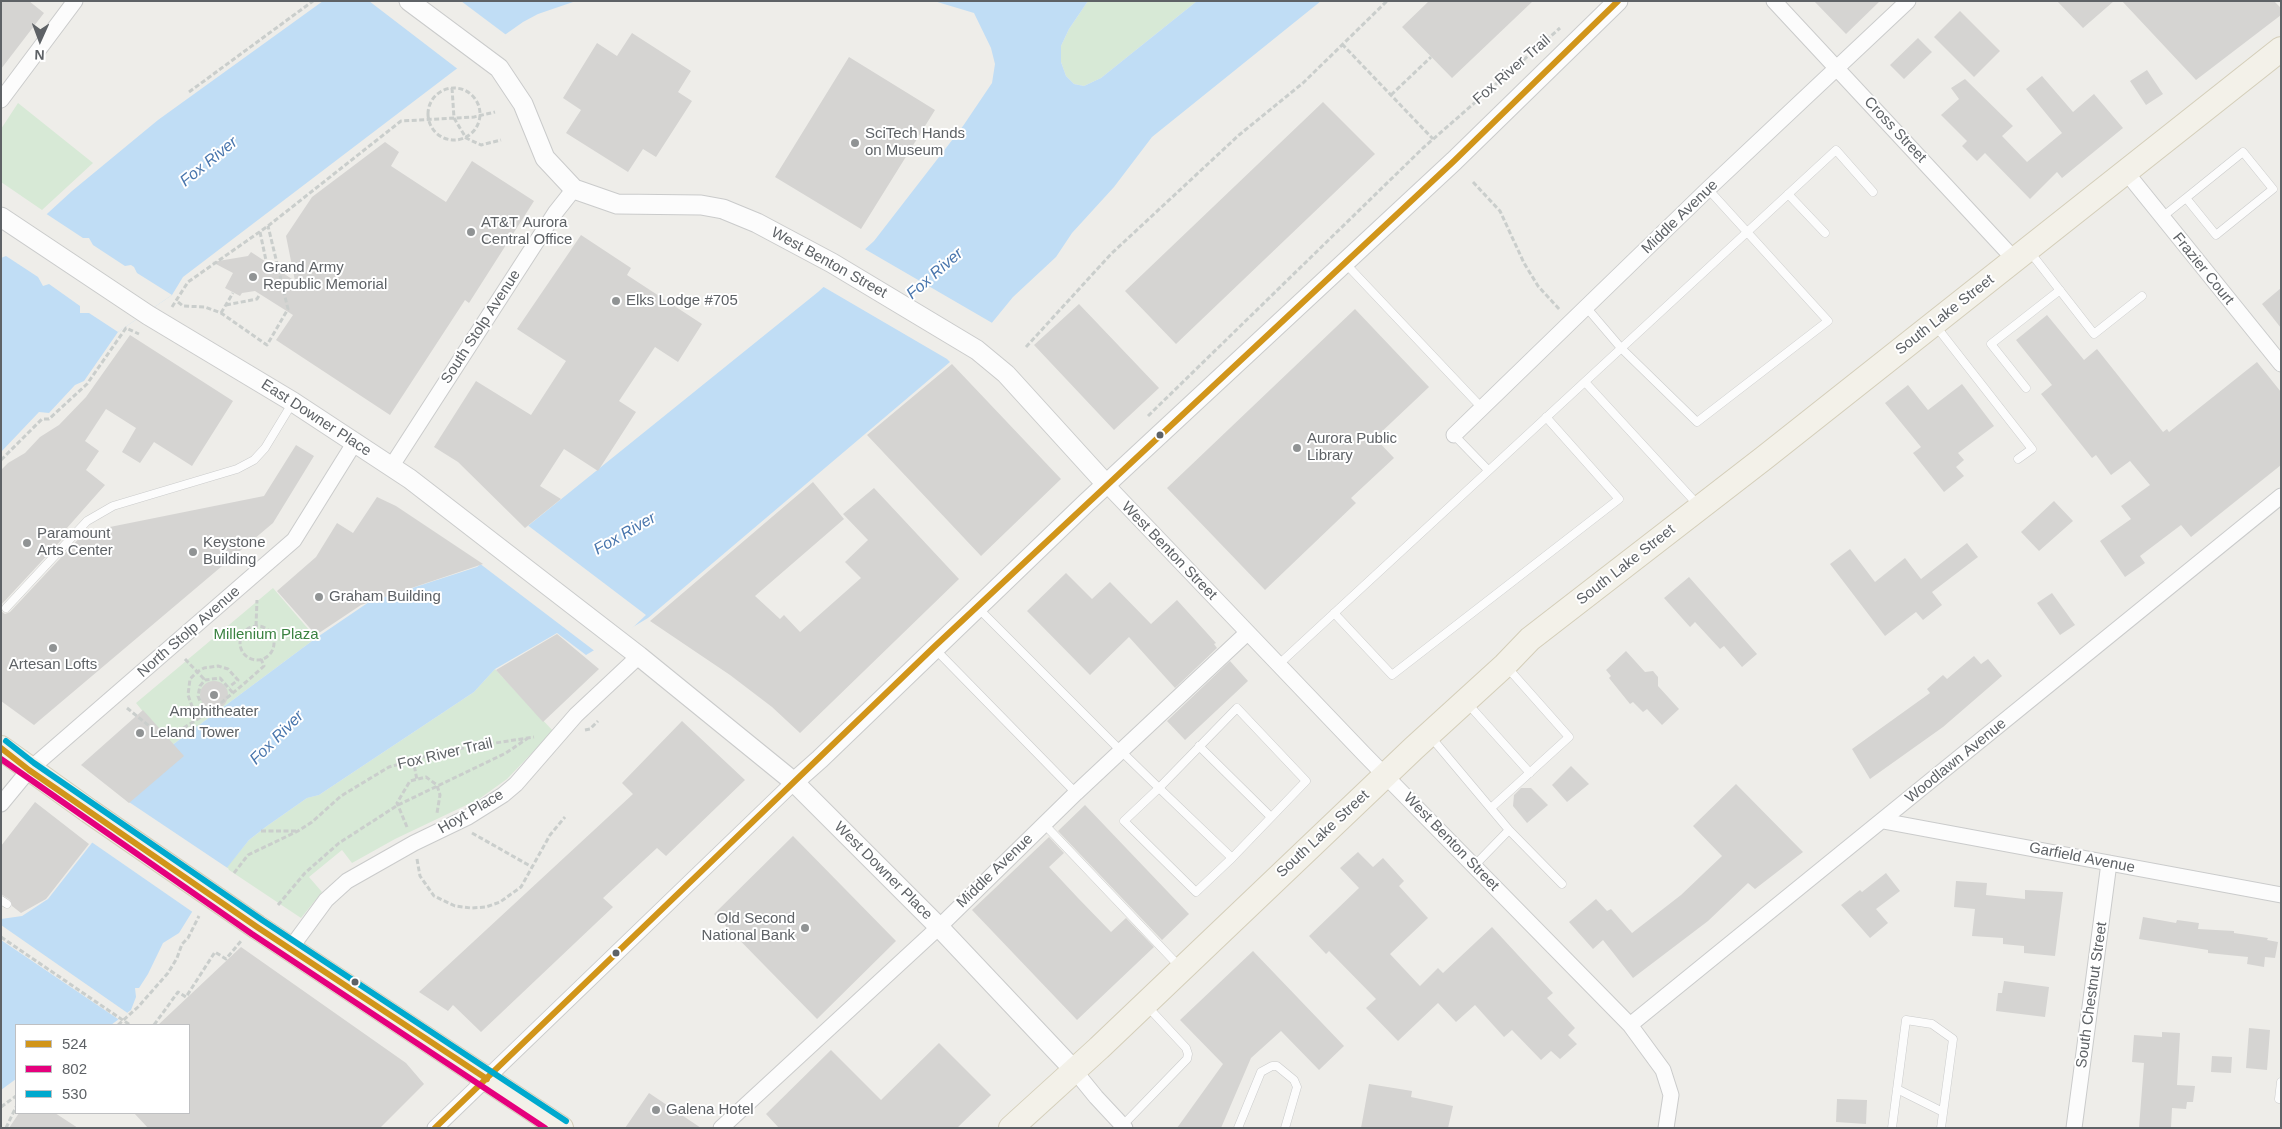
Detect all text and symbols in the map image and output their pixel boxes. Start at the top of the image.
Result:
north arrow [15,15,65,65]
street label: Fox River Trail [1470,31,1554,109]
text: N [34,47,45,63]
street label: Cross Street [1860,93,1930,167]
place label: SciTech Hands on Museum [865,125,965,160]
water label: Fox River [176,133,242,191]
marker: SciTech Hands on Museum [849,137,861,149]
street label: Middle Avenue [1638,176,1722,258]
place label: AT&T Aurora Central Office [481,214,572,249]
street label: West Benton Street [768,224,890,302]
marker: AT&T Aurora Central Office [465,226,477,238]
street label: Frazier Court [2168,229,2238,309]
water label: Fox River [903,244,967,304]
place label: Grand Army Republic Memorial [263,259,387,294]
street label: South Stolp Avenue [437,267,525,387]
marker: Grand Army Republic Memorial [247,271,259,283]
street label: South Lake Street [1892,271,1998,359]
place label: Elks Lodge #705 [626,292,738,310]
marker: Elks Lodge #705 [610,295,622,307]
street label: East Downer Place [258,376,374,460]
unlabelled marker [1155,430,1165,440]
place label: Aurora Public Library [1307,430,1397,465]
marker: Aurora Public Library [1291,442,1303,454]
street label: West Benton Street [1117,498,1221,604]
water label: Fox River [591,509,659,559]
street label: South Lake Street [1573,521,1679,609]
place label: Paramount Arts Center [37,525,113,560]
place label: Keystone Building [203,534,266,569]
marker: Paramount Arts Center [21,537,33,549]
marker: Keystone Building [187,546,199,558]
street label: North Stolp Avenue [134,583,244,681]
place label: Graham Building [329,588,441,606]
marker: Graham Building [313,591,325,603]
park label: Millenium Plaza [213,626,319,644]
marker: Artesan Lofts [47,642,59,654]
place label: Artesan Lofts [9,656,97,674]
marker: Amphitheater [208,689,220,701]
place label: Amphitheater [169,703,259,721]
water label: Fox River [246,707,308,769]
street label: Woodlawn Avenue [1902,715,2010,807]
place label: Leland Tower [150,724,239,742]
marker: Leland Tower [134,727,146,739]
street label: Fox River Trail [396,734,494,774]
street label: Hoyt Place [435,786,507,838]
street label: South Lake Street [1273,786,1373,882]
street label: West Benton Street [1399,789,1503,895]
street label: West Downer Place [830,818,936,924]
street label: Middle Avenue [953,830,1037,912]
street label: Garfield Avenue [2028,839,2136,877]
place label: Old Second National Bank [702,910,795,945]
street label: South Chestnut Street [2073,921,2111,1069]
marker: Old Second National Bank [799,922,811,934]
unlabelled marker [611,948,621,958]
unlabelled marker [350,977,360,987]
legend [15,1024,190,1114]
text: 524 [62,1035,87,1052]
text: 802 [62,1060,87,1077]
text: 530 [62,1085,87,1102]
place label: Galena Hotel [666,1101,754,1119]
marker: Galena Hotel [650,1104,662,1116]

